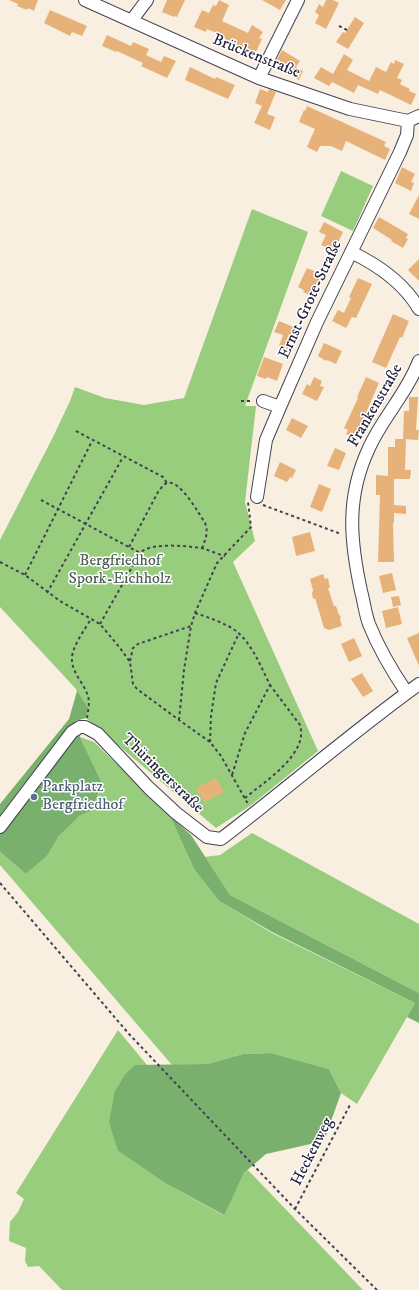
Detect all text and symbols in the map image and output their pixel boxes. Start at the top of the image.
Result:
street label: Brückenstraße [209,31,303,83]
street label: Ernst-Grote-Straße [275,238,347,362]
street label: Frankenstraße [345,361,407,451]
park label: Bergfriedhof Spork-Eichholz [69,552,171,590]
street label: Thüringerstraße [117,730,207,818]
place label: Parkplatz Bergfriedhof [42,778,123,816]
marker: Parkplatz Bergfriedhof [29,792,39,802]
street label: Heckenweg [288,1115,338,1189]

